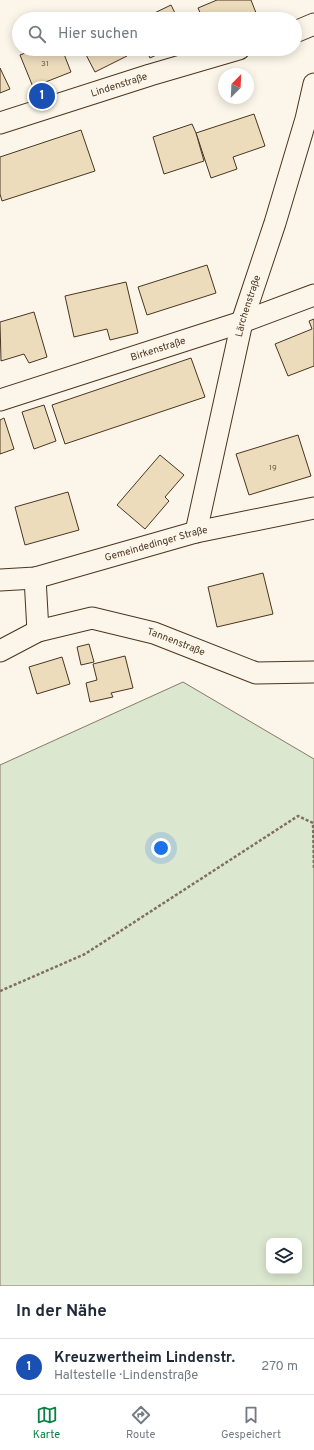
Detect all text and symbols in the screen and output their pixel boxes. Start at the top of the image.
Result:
search box [12,12,302,56]
icon: search [26,23,48,45]
text: Hier suchen [58,25,138,44]
house number: 31 [41,59,49,69]
north arrow [218,68,254,104]
street label: Lindenstraße [89,70,149,100]
pin: 1 [29,81,55,111]
street label: Lärchenstraße [232,273,264,338]
street label: Birkenstraße [129,334,187,364]
house number: 19 [269,463,277,473]
street label: Gemeindedinger Straße [103,523,209,564]
street label: Tannenstraße [146,625,207,659]
your location [151,838,171,858]
map controls [266,1238,302,1274]
button: layers [266,1238,302,1274]
text: In der Nähe [16,1301,107,1323]
text: Kreuzwertheim Lindenstr. [54,1349,235,1368]
text: 1 [26,1359,32,1375]
text: 270 m [261,1359,298,1375]
text: Haltestelle · Lindenstraße [54,1368,198,1384]
tab: Karte [33,1404,60,1442]
tab: Route [126,1404,155,1442]
tab: Gespeichert [221,1404,281,1442]

